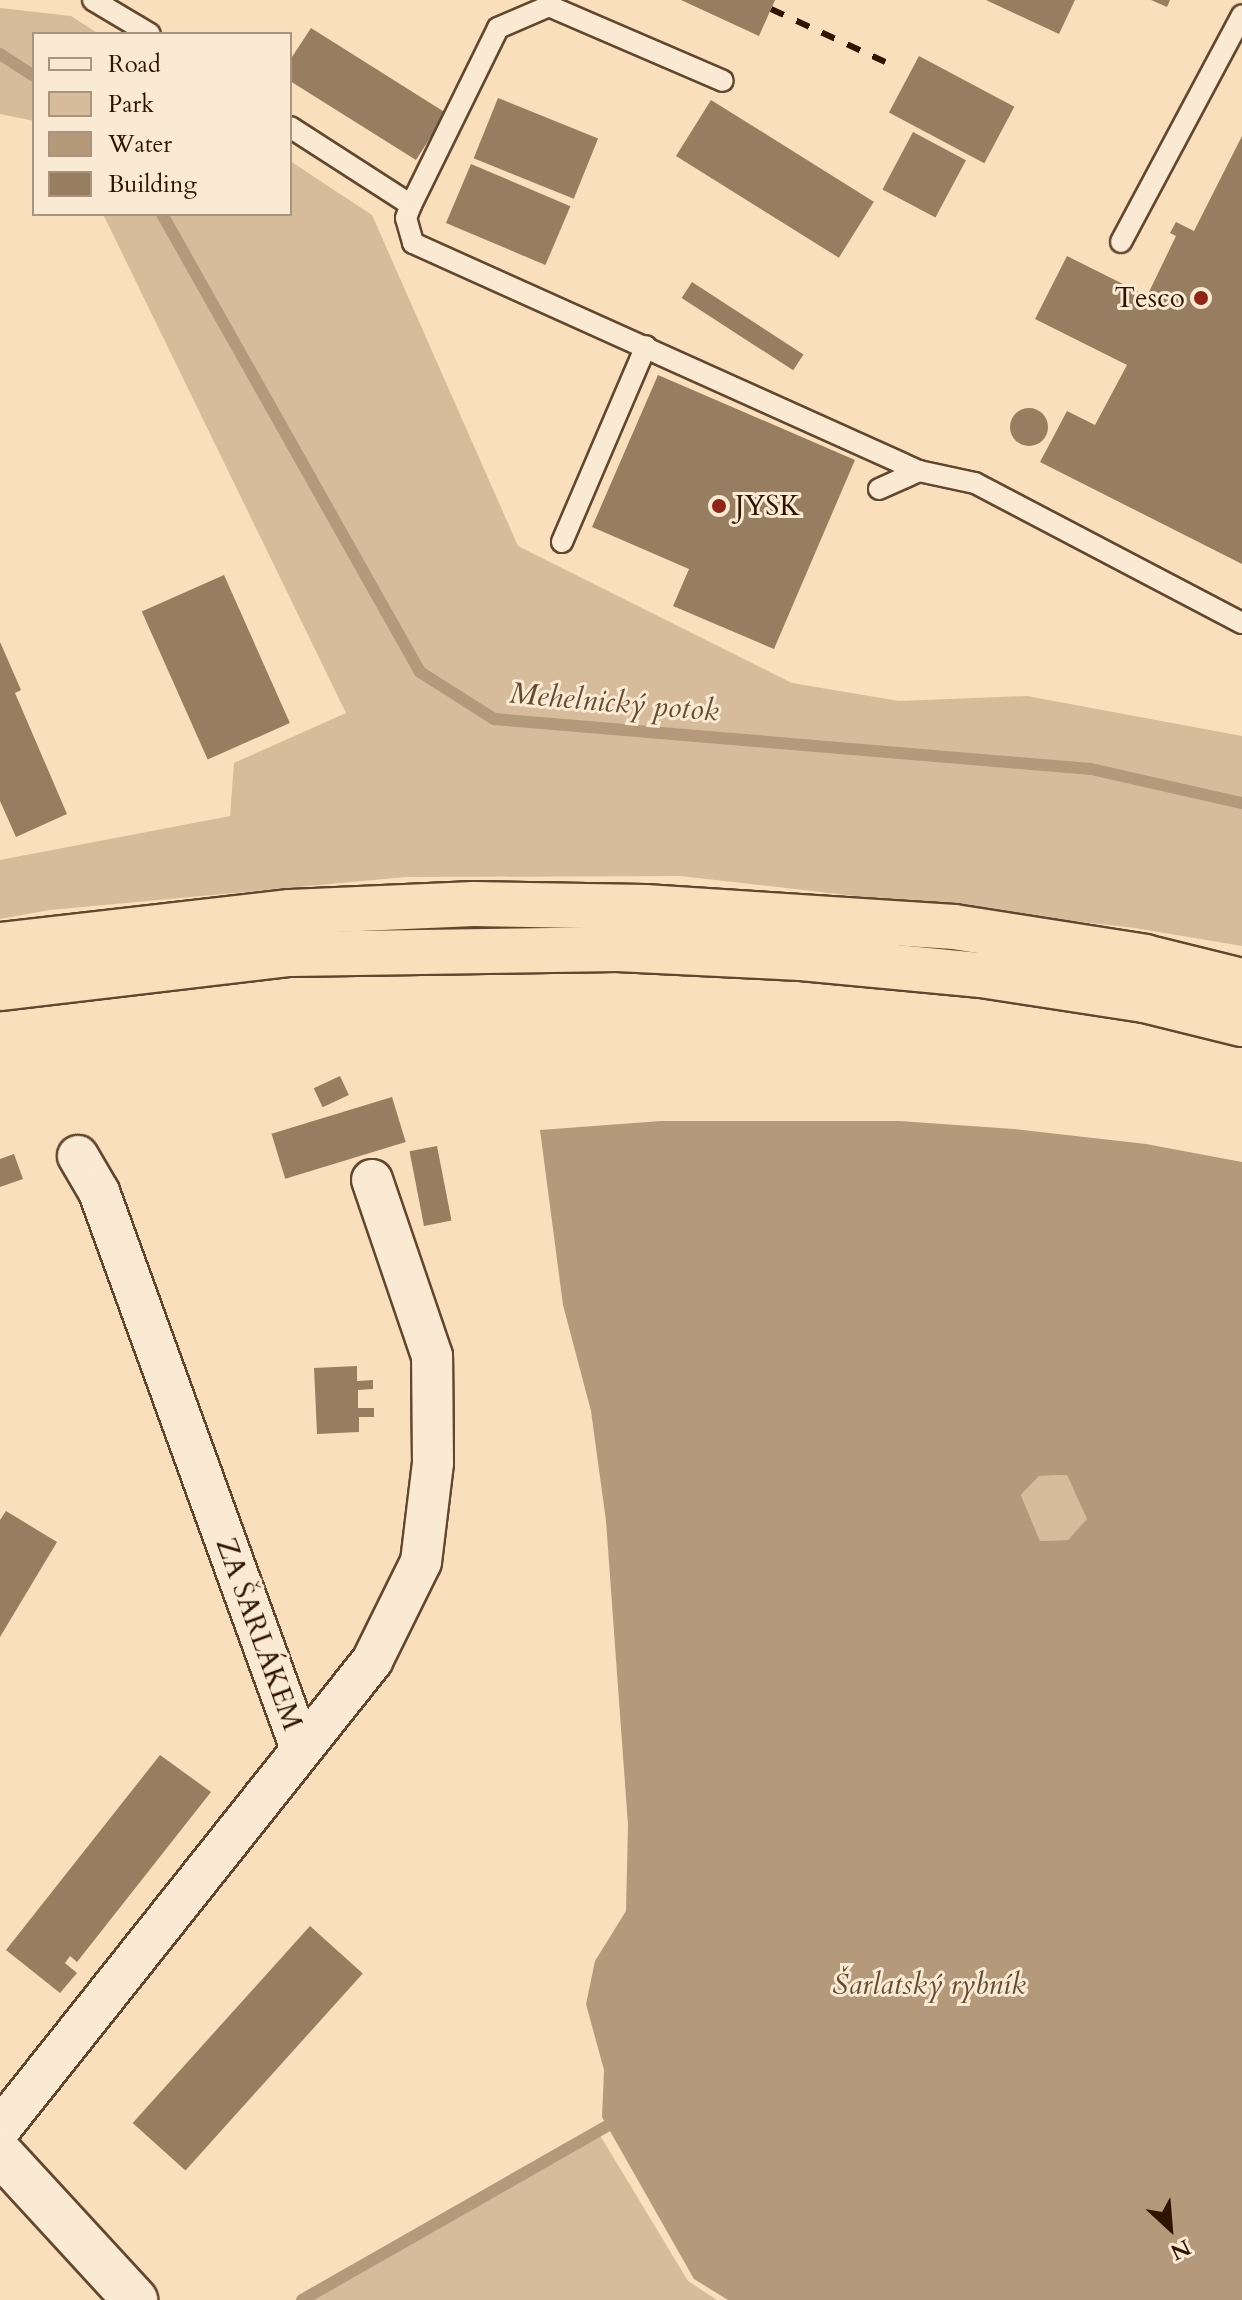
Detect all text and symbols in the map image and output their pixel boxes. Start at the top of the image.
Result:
legend [32,32,292,216]
text: Road [108,48,161,81]
text: Park [108,88,154,121]
text: Water [108,128,172,161]
text: Building [108,168,197,201]
place label: Tesco [1114,281,1185,315]
marker: Tesco [1192,289,1210,307]
place label: JYSK [735,489,800,523]
marker: JYSK [710,497,728,515]
water label: Mehelnický potok [508,676,720,730]
street label: ZA ŠARLÁKEM [209,1533,309,1735]
water label: Šarlatský rybník [832,1967,1026,2003]
north arrow [1130,2188,1210,2268]
text: N [1165,2232,1196,2267]

